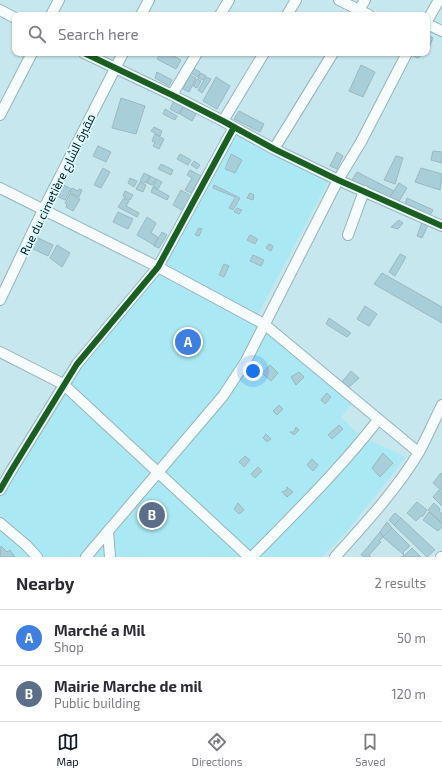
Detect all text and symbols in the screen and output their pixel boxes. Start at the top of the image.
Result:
search box [12,12,430,56]
icon: search [26,23,48,45]
text: Search here [58,25,139,43]
street label: Rue du cimetière مقبرة الشارع [17,111,99,258]
pin: A [175,327,201,357]
your location [243,361,263,381]
pin: B [139,500,165,530]
text: Nearby [16,573,74,593]
text: 2 results [374,575,426,591]
text: Marché a Mil [54,621,145,639]
text: A [25,630,33,646]
text: 50 m [397,630,426,646]
text: Shop [54,639,84,655]
text: Mairie Marche de mil [54,677,203,695]
text: B [25,686,33,702]
text: 120 m [391,686,426,702]
text: Public building [54,695,140,711]
tab: Map [57,731,79,768]
tab: Directions [192,731,242,768]
tab: Saved [355,731,386,768]

